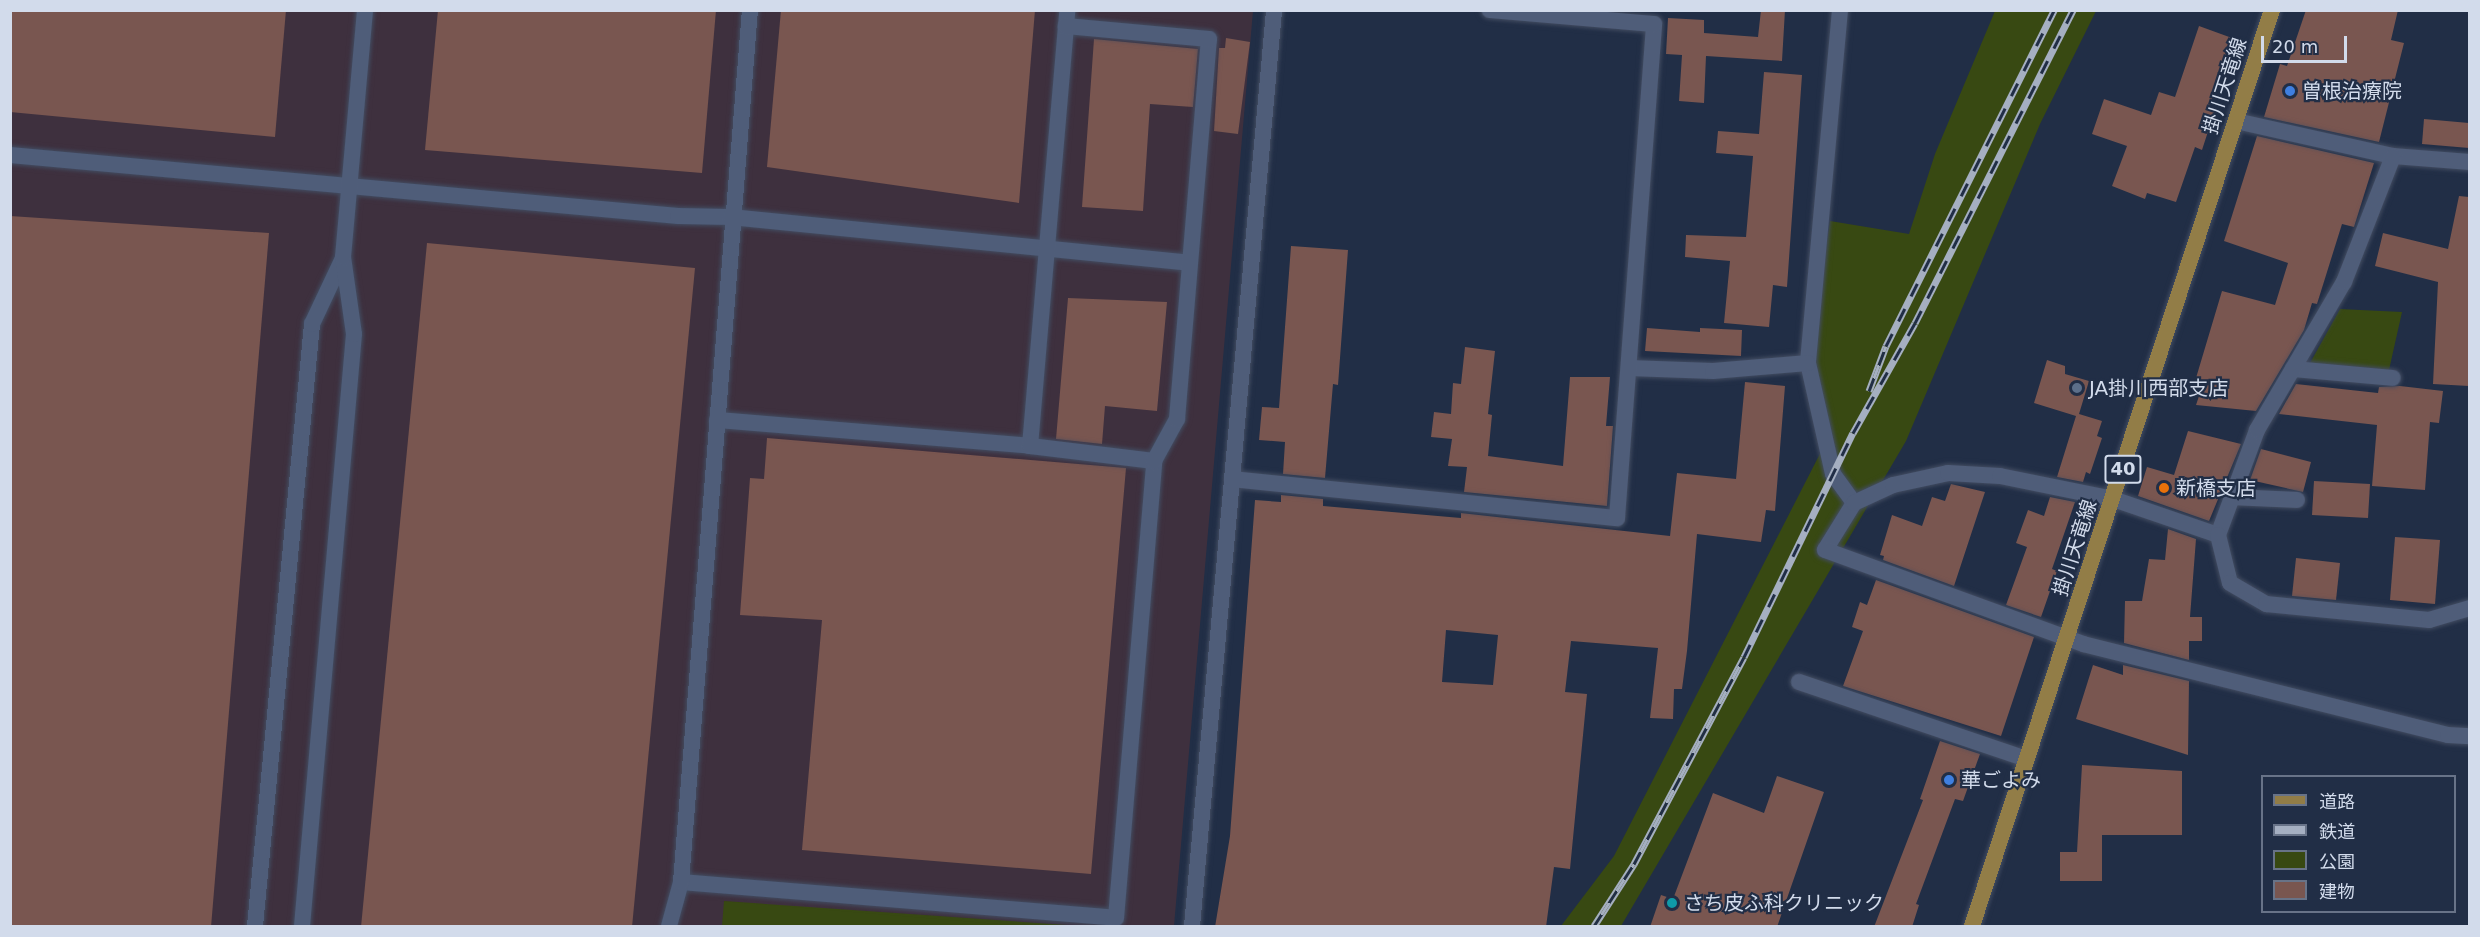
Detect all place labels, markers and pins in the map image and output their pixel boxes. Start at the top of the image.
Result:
place label: 曽根治療院 [2302,79,2402,103]
marker: 曽根治療院 [2283,84,2297,98]
place label: JA掛川西部支店 [2089,376,2228,400]
marker: JA掛川西部支店 [2070,381,2084,395]
place label: 新橋支店 [2176,476,2256,500]
marker: 新橋支店 [2157,481,2171,495]
place label: 華ごよみ [1961,768,2041,792]
marker: 華ごよみ [1942,773,1956,787]
place label: さち皮ふ科クリニック [1684,891,1884,915]
marker: さち皮ふ科クリニック [1665,896,1679,910]

